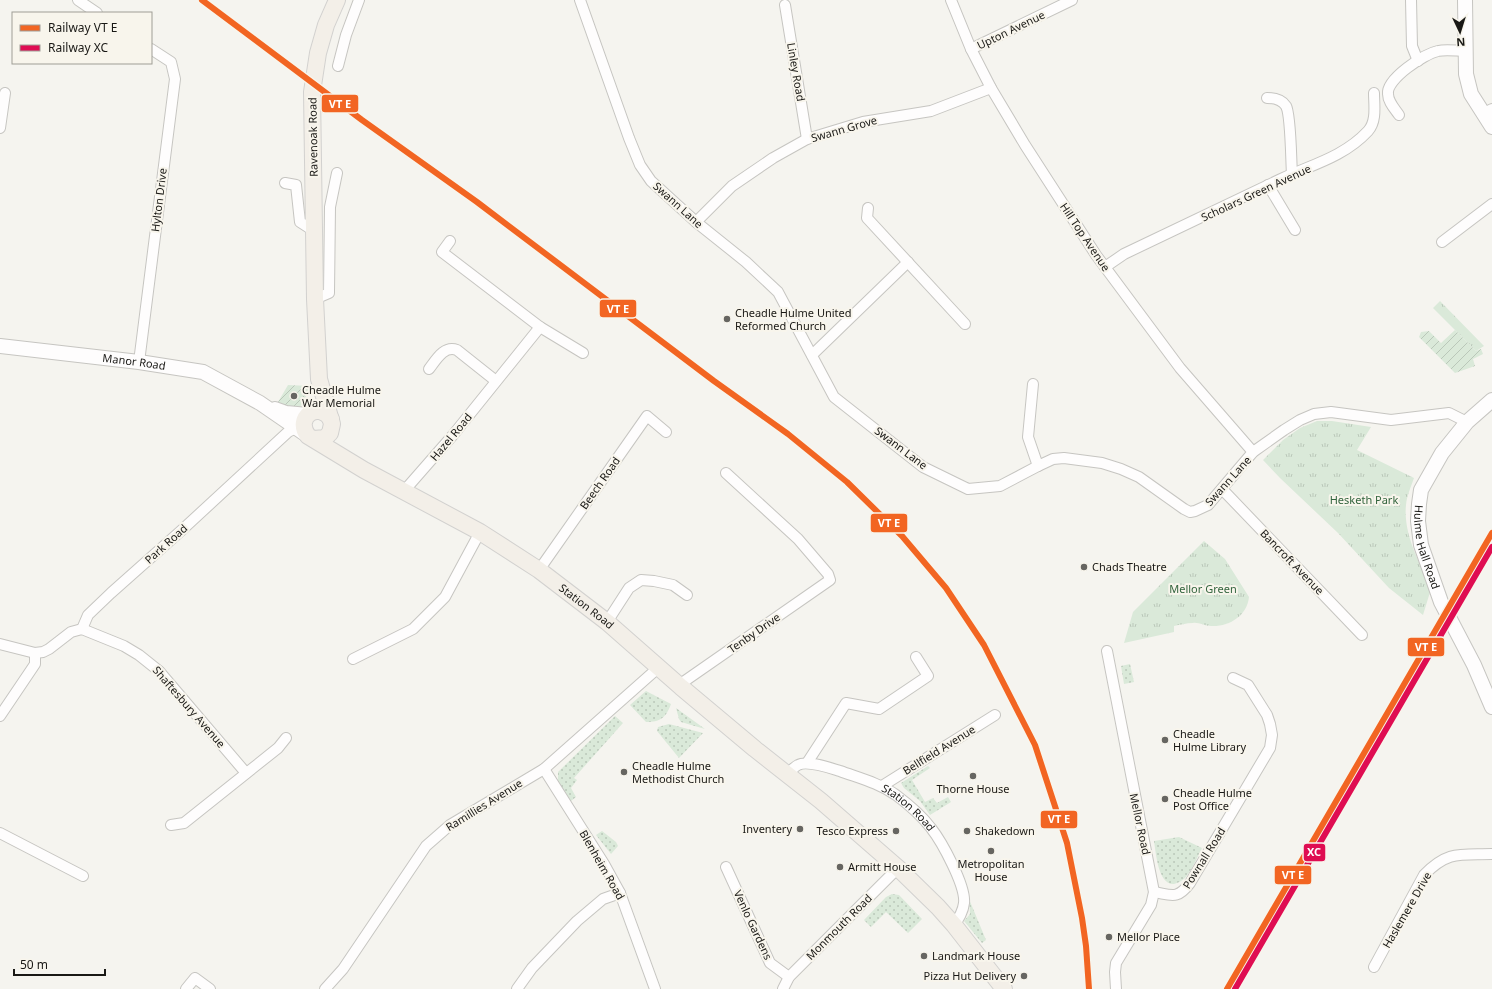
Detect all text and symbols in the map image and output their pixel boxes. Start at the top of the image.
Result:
street label: Upton Avenue [974,7,1047,52]
legend [12,12,152,64]
north arrow [1440,12,1480,52]
text: Railway VT E [48,19,117,36]
text: N [1456,35,1466,50]
text: Railway XC [48,39,109,56]
street label: Linley Road [784,41,809,102]
line badge: VT E [321,94,359,113]
text: VT E [329,96,351,111]
street label: Ravenoak Road [304,97,321,177]
street label: Swann Grove [809,112,879,145]
street label: Scholars Green Avenue [1198,161,1313,225]
street label: Hylton Drive [147,167,170,233]
street label: Swann Lane [650,178,706,231]
street label: Hill Top Avenue [1057,199,1114,274]
line badge: VT E [599,299,637,318]
text: VT E [607,301,629,316]
place label: Cheadle Hulme United Reformed Church [735,305,852,333]
marker: Cheadle Hulme United Reformed Church [722,314,732,324]
street label: Manor Road [102,350,167,373]
place label: Cheadle Hulme War Memorial [302,382,381,410]
marker: Cheadle Hulme War Memorial [289,391,299,401]
street label: Hazel Road [426,410,475,464]
street label: Swann Lane [872,423,931,472]
street label: Beech Road [576,453,623,512]
street label: Swann Lane [1201,453,1254,509]
park label: Hesketh Park [1330,492,1398,507]
street label: Hulme Hall Road [1411,505,1444,591]
line badge: VT E [870,513,908,533]
text: VT E [878,515,900,530]
street label: Park Road [141,520,190,567]
street label: Bancroft Avenue [1257,526,1327,598]
place label: Chads Theatre [1092,559,1167,574]
marker: Chads Theatre [1079,562,1089,572]
street label: Station Road [556,580,618,632]
park label: Mellor Green [1169,581,1237,596]
street label: Tenby Drive [725,609,783,656]
line badge: VT E [1407,637,1445,657]
text: VT E [1415,639,1437,654]
street label: Shaftesbury Avenue [150,663,229,751]
street label: Bellfield Avenue [900,721,978,778]
place label: Cheadle Hulme Library [1173,726,1247,754]
marker: Cheadle Hulme Library [1160,735,1170,745]
place label: Cheadle Hulme Methodist Church [632,758,724,786]
marker: Cheadle Hulme Methodist Church [619,767,629,777]
marker: Thorne House [968,771,978,781]
street label: Ramillies Avenue [443,775,525,834]
street label: Station Road [879,780,939,834]
place label: Thorne House [936,781,1010,796]
place label: Cheadle Hulme Post Office [1173,785,1252,813]
street label: Mellor Road [1127,792,1154,856]
marker: Cheadle Hulme Post Office [1160,794,1170,804]
line badge: VT E [1040,810,1078,829]
text: VT E [1048,811,1070,826]
place label: Inventery [743,821,792,836]
place label: Tesco Express [817,823,888,838]
place label: Shakedown [975,823,1035,838]
marker: Inventery [795,824,805,834]
street label: Pownall Road [1179,824,1228,891]
marker: Tesco Express [891,826,901,836]
marker: Shakedown [962,826,972,836]
street label: Blenheim Road [576,827,629,902]
line badge: XC [1303,843,1326,862]
text: XC [1307,844,1321,859]
marker: Metropolitan House [986,846,996,856]
place label: Metropolitan House [957,856,1025,884]
place label: Armitt House [848,859,917,874]
marker: Armitt House [835,862,845,872]
line badge: VT E [1274,865,1312,885]
text: VT E [1282,867,1304,882]
street label: Haslemere Drive [1379,869,1434,951]
street label: Venlo Gardens [731,888,776,962]
street label: Monmouth Road [803,891,875,963]
place label: Mellor Place [1117,929,1180,944]
marker: Mellor Place [1104,932,1114,942]
place label: Landmark House [932,948,1020,963]
scale bar [14,951,105,977]
marker: Landmark House [919,951,929,961]
text: 50 m [20,956,48,973]
place label: Pizza Hut Delivery [924,968,1016,983]
marker: Pizza Hut Delivery [1019,971,1029,981]

